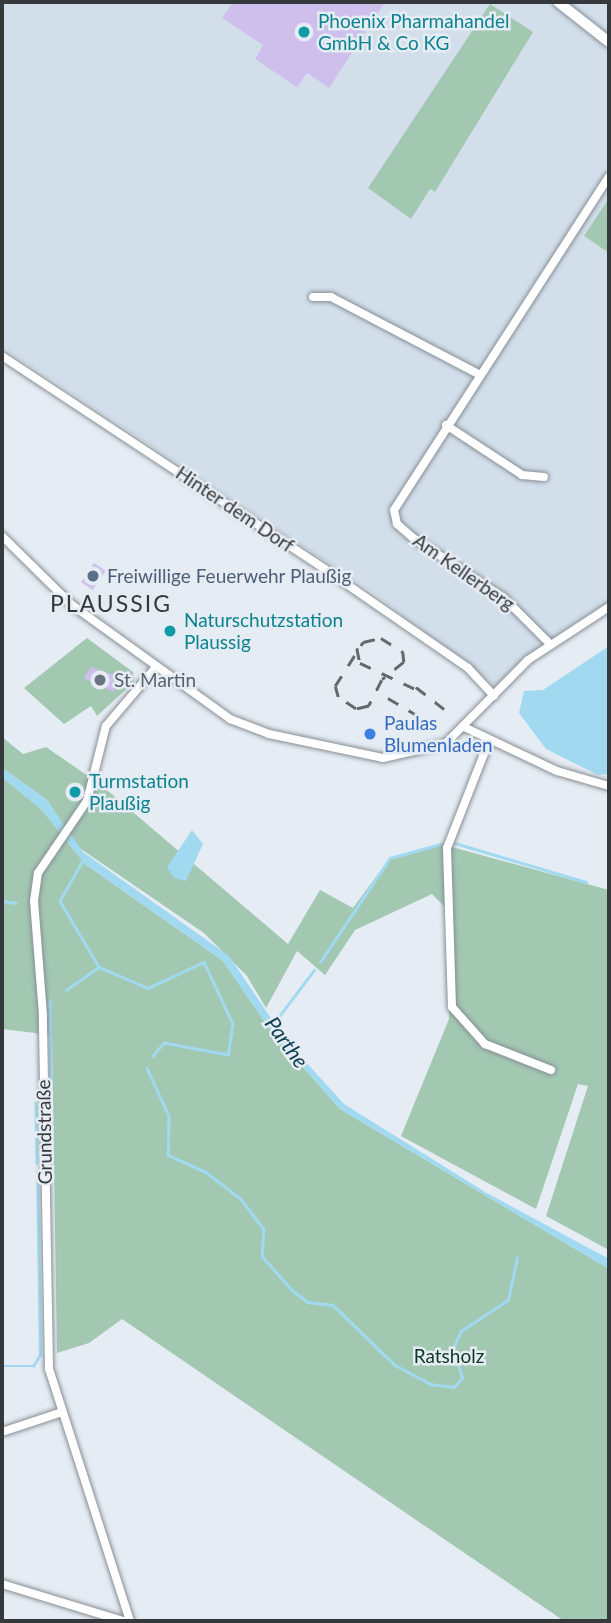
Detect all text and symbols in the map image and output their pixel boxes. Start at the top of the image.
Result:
place label: Phoenix Pharmahandel GmbH & Co KG [318,10,509,54]
marker: Phoenix Pharmahandel GmbH & Co KG [296,24,312,40]
street label: Hinter dem Dorf [172,461,298,557]
street label: Am Kellerberg [409,529,519,615]
place label: Freiwillige Feuerwehr Plaußig [107,565,352,587]
marker: Freiwillige Feuerwehr Plaußig [85,568,101,584]
district label: PLAUSSIG [51,589,171,617]
place label: Naturschutzstation Plaussig [184,609,343,653]
marker: Naturschutzstation Plaussig [162,623,178,639]
place label: St. Martin [114,669,196,691]
marker: St. Martin [92,672,108,688]
place label: Paulas Blumenladen [384,712,493,756]
marker: Paulas Blumenladen [362,726,378,742]
place label: Turmstation Plaußig [89,770,189,814]
marker: Turmstation Plaußig [67,784,83,800]
water label: Parthe [260,1011,314,1073]
street label: Grundstraße [32,1079,56,1185]
park label: Ratsholz [414,1345,484,1367]

